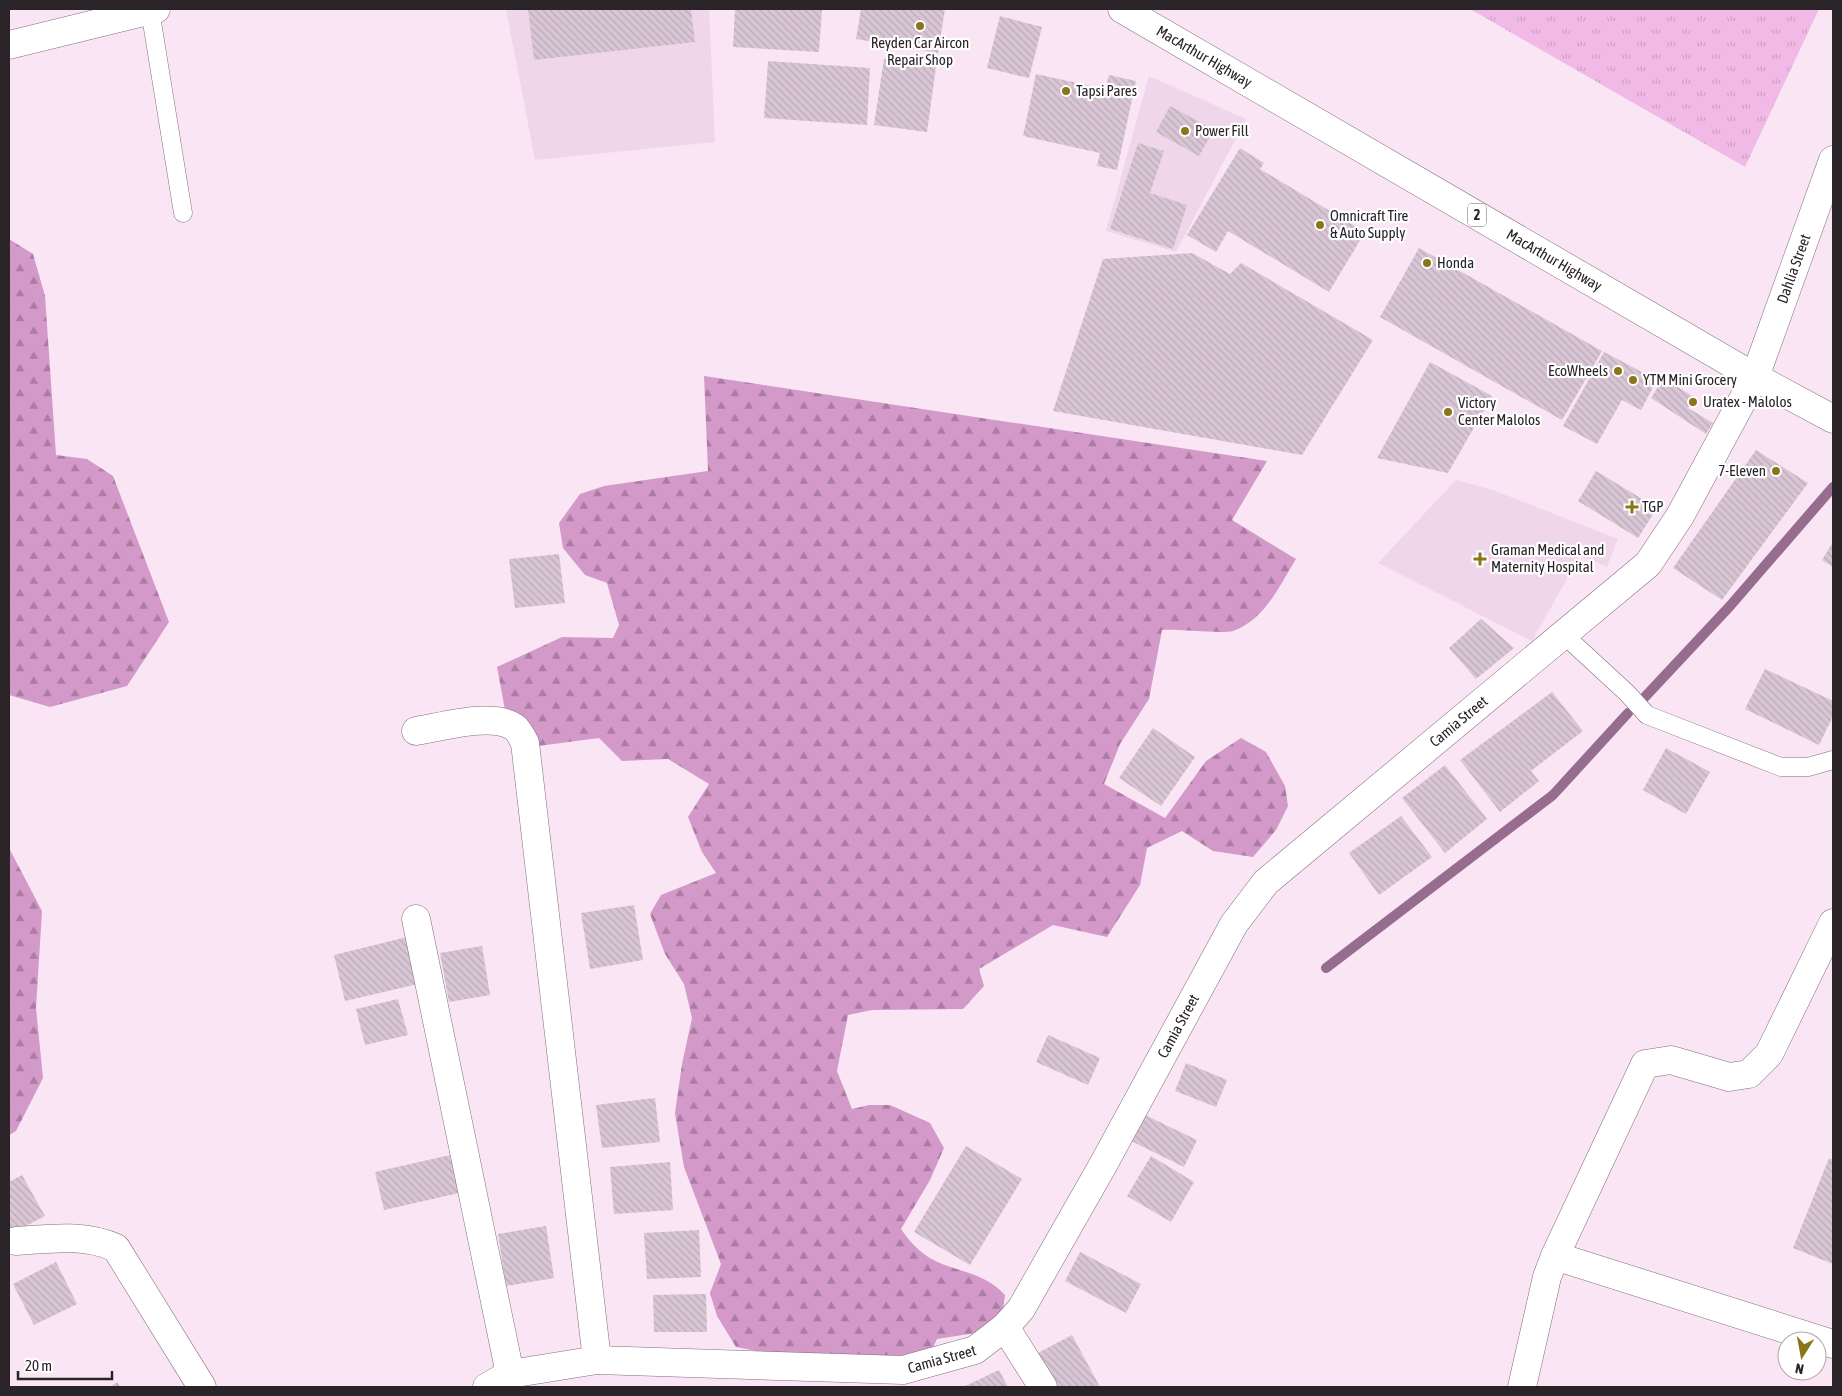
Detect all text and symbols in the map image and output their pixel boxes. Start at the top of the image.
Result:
marker: Reyden Car Aircon Repair Shop [914,20,926,32]
street label: MacArthur Highway [1154,22,1255,91]
place label: Reyden Car Aircon Repair Shop [871,34,969,68]
place label: Tapsi Pares [1076,82,1137,99]
marker: Tapsi Pares [1060,85,1072,97]
place label: Power Fill [1195,122,1249,139]
marker: Power Fill [1179,125,1191,137]
road number: 2 [1468,204,1486,226]
place label: Omnicraft Tire & Auto Supply [1330,207,1409,241]
marker: Omnicraft Tire & Auto Supply [1314,219,1326,231]
street label: MacArthur Highway [1504,226,1605,294]
street label: Dahlia Street [1773,232,1814,305]
place label: Honda [1437,254,1474,271]
marker: Honda [1421,257,1433,269]
place label: EcoWheels [1548,362,1608,379]
marker: EcoWheels [1612,365,1624,377]
place label: YTM Mini Grocery [1643,371,1737,388]
marker: YTM Mini Grocery [1627,374,1639,386]
place label: Uratex - Malolos [1703,393,1792,410]
place label: Victory Center Malolos [1458,394,1540,428]
marker: Uratex - Malolos [1687,396,1699,408]
marker: Victory Center Malolos [1442,406,1454,418]
place label: 7-Eleven [1718,462,1766,479]
marker: 7-Eleven [1770,465,1782,477]
place label: TGP [1642,498,1664,515]
marker: TGP [1626,501,1638,513]
place label: Graman Medical and Maternity Hospital [1491,541,1604,575]
marker: Graman Medical and Maternity Hospital [1473,552,1487,566]
street label: Camia Street [1426,692,1491,750]
street label: Camia Street [1154,991,1202,1061]
north arrow [1777,1331,1827,1381]
street label: Camia Street [906,1341,978,1376]
scale bar [18,1348,111,1380]
text: 20 m [25,1357,52,1374]
text: N [1794,1360,1805,1377]

